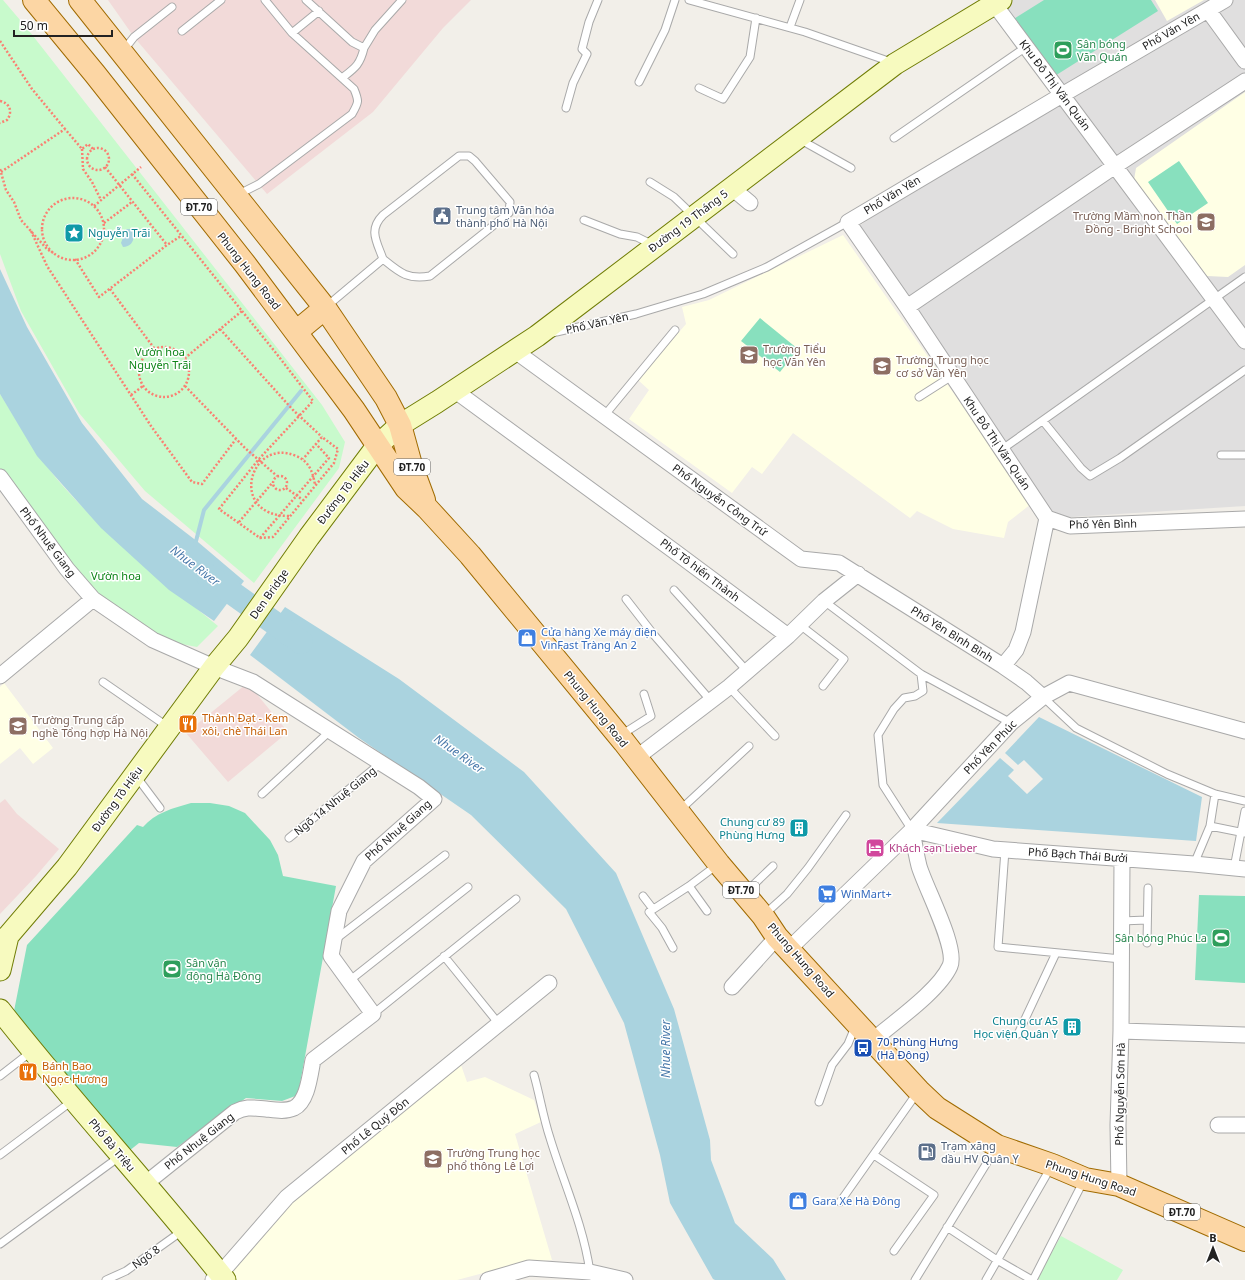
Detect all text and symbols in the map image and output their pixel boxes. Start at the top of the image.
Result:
street label: Phố Văn Yên [1139,8,1202,53]
scale bar [14,12,112,38]
text: 50 m [20,17,48,34]
street label: Khu Đô Thị Văn Quán [1016,36,1094,133]
place label: Sân bóng Văn Quán [1077,36,1128,64]
sports icon: Sân bóng Văn Quán [1052,39,1074,61]
street label: Phố Văn Yên [861,172,923,217]
street label: Đường 19 Tháng 5 [645,186,731,255]
road number: ĐT.70 [181,199,217,215]
place label: Trung tâm Văn hóa thành phố Hà Nội [456,202,554,230]
public building icon: Trung tâm Văn hóa thành phố Hà Nội [431,205,453,227]
place label: Trường Mầm non Thần Đồng - Bright School [1073,208,1192,236]
school or university icon: Trường Mầm non Thần Đồng - Bright School [1195,211,1217,233]
place icon: Nguyễn Trãi [63,222,85,244]
place label: Nguyễn Trãi [88,225,150,240]
street label: Phung Hung Road [214,229,284,313]
street label: Phố Văn Yên [564,308,630,337]
place label: Trường Tiểu học Văn Yên [763,341,826,369]
park label: Vườn hoa Nguyễn Trãi [129,344,191,372]
school or university icon: Trường Tiểu học Văn Yên [738,344,760,366]
place label: Trường Trung học cơ sở Văn Yên [896,352,989,380]
school or university icon: Trường Trung học cơ sở Văn Yên [871,355,893,377]
street label: Khu Đô Thị Văn Quán [960,393,1034,493]
street label: Đường Tô Hiệu [313,456,372,527]
road number: ĐT.70 [394,459,430,475]
street label: Phố Nguyễn Công Trứ [670,460,771,539]
street label: Phố Nhuệ Giang [17,503,80,580]
street label: Phố Yên Bình [1069,515,1137,532]
street label: Phố Tô hiến Thành [657,535,743,604]
water label: Nhue River [167,541,224,591]
street label: Den Bridge [246,566,291,622]
park label: Vườn hoa [91,568,141,583]
street label: Phố Yên Bình Bình [908,602,996,665]
place label: Cửa hàng Xe máy điện VinFast Tràng An 2 [541,624,657,652]
shop icon: Cửa hàng Xe máy điện VinFast Tràng An 2 [516,627,538,649]
street label: Phung Hung Road [561,667,632,750]
place label: Thành Đạt - Kem xôi, chè Thái Lan [202,710,288,738]
place label: Trường Trung cấp nghề Tổng hợp Hà Nội [32,712,148,740]
restaurant icon: Thành Đạt - Kem xôi, chè Thái Lan [177,713,199,735]
school or university icon: Trường Trung cấp nghề Tổng hợp Hà Nội [7,715,29,737]
street label: Phố Yên Phúc [960,716,1019,777]
water label: Nhue River [431,730,489,778]
street label: Đường Tô Hiệu [88,763,145,834]
street label: Ngõ 14 Nhuệ Giang [290,763,379,838]
street label: Phố Nhuệ Giang [361,796,434,863]
place label: Chung cư 89 Phùng Hưng [719,814,785,842]
building icon: Chung cư 89 Phùng Hưng [788,817,810,839]
hotel icon: Khách sạn Lieber [864,837,886,859]
place label: Khách sạn Lieber [889,840,978,855]
street label: Phố Bạch Thái Bưởi [1028,844,1129,865]
road number: ĐT.70 [723,882,759,898]
supermarket icon: WinMart+ [816,883,838,905]
place label: WinMart+ [841,886,892,901]
street label: Phung Hung Road [765,919,838,1000]
sports icon: Sân bóng Phúc La [1210,927,1232,949]
place label: Sân bóng Phúc La [1115,930,1207,945]
place label: Sân vận động Hà Đông [186,955,261,983]
sports icon: Sân vận động Hà Đông [161,958,183,980]
place label: Chung cư A5 Học viện Quân Y [973,1013,1059,1041]
building icon: Chung cư A5 Học viện Quân Y [1061,1016,1083,1038]
water label: Nhue River [657,1019,674,1078]
place label: 70 Phùng Hưng (Hà Đông) [877,1034,958,1062]
bus stop icon: 70 Phùng Hưng (Hà Đông) [852,1037,874,1059]
street label: Phố Nguyễn Sơn Hà [1111,1042,1128,1146]
place label: Bánh Bao Ngọc Hương [42,1058,108,1086]
restaurant icon: Bánh Bao Ngọc Hương [17,1061,39,1083]
street label: Phố Lê Quý Đôn [338,1094,412,1158]
street label: Phố Nhuệ Giang [161,1109,237,1173]
street label: Phố Bà Triệu [86,1115,139,1174]
place label: Trạm xăng dầu HV Quân Y [941,1138,1019,1166]
fuel station icon: Trạm xăng dầu HV Quân Y [916,1141,938,1163]
place label: Trường Trung học phổ thông Lê Lợi [447,1145,540,1173]
school or university icon: Trường Trung học phổ thông Lê Lợi [422,1148,444,1170]
street label: Phung Hung Road [1044,1156,1138,1199]
shop icon: Gara Xe Hà Đông [787,1190,809,1212]
place label: Gara Xe Hà Đông [812,1193,900,1208]
road number: ĐT.70 [1164,1204,1200,1220]
north arrow [1193,1228,1233,1268]
text: B [1209,1230,1217,1245]
street label: Ngõ 8 [129,1241,163,1272]

